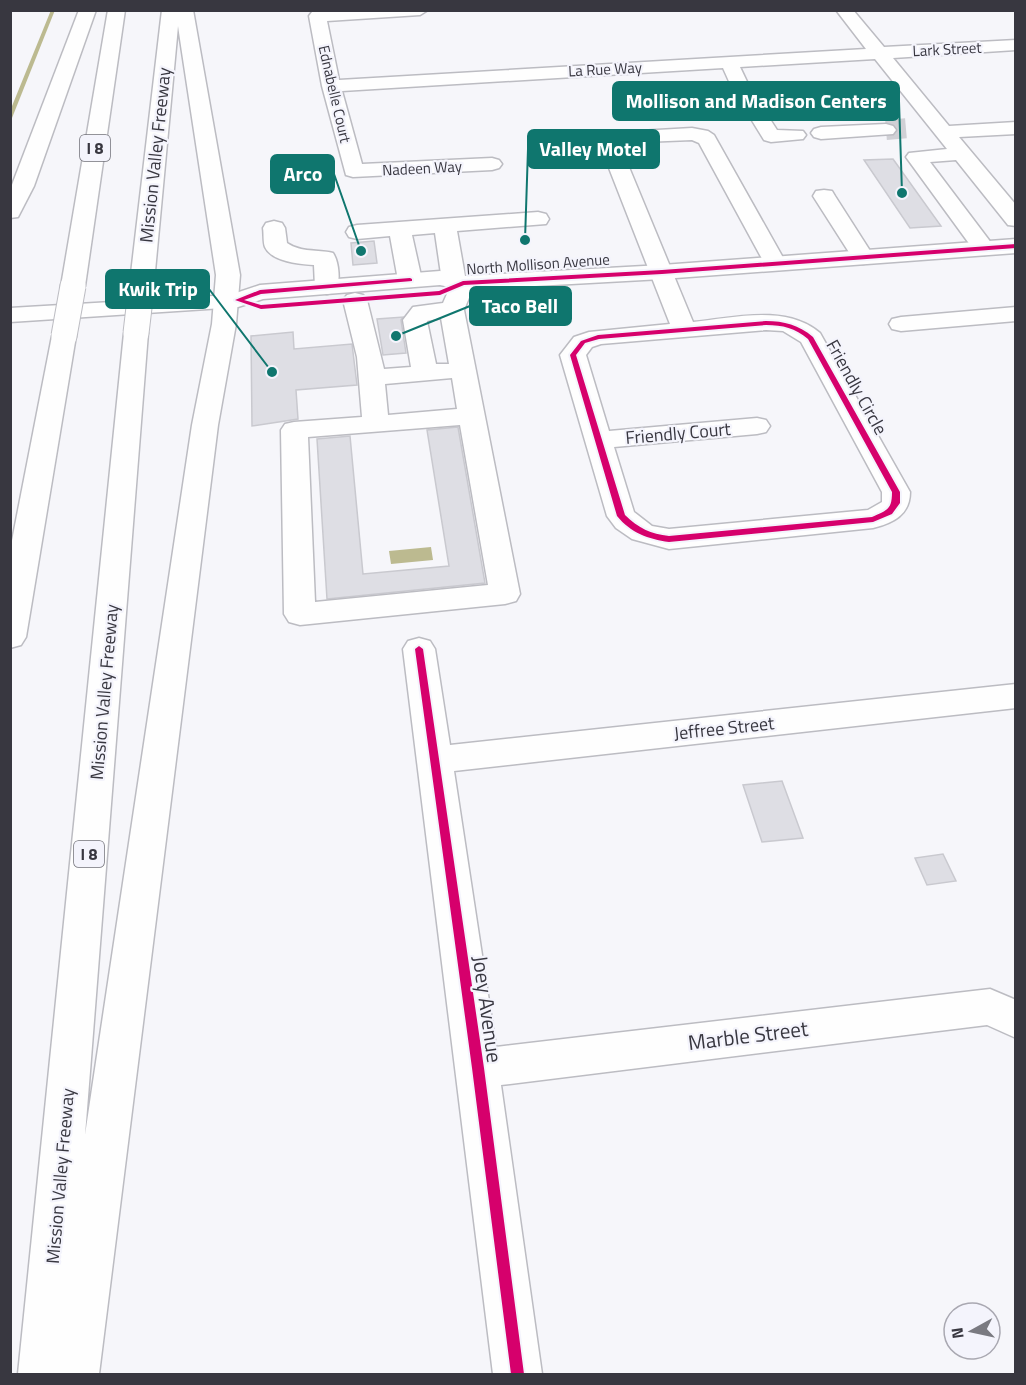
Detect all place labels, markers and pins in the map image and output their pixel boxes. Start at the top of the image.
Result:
callout: Mollison and Madison Centers [613,82,899,120]
callout: Valley Motel [528,130,659,168]
callout: Arco [271,155,334,193]
callout: Kwik Trip [106,270,209,308]
callout: Taco Bell [470,287,571,325]

